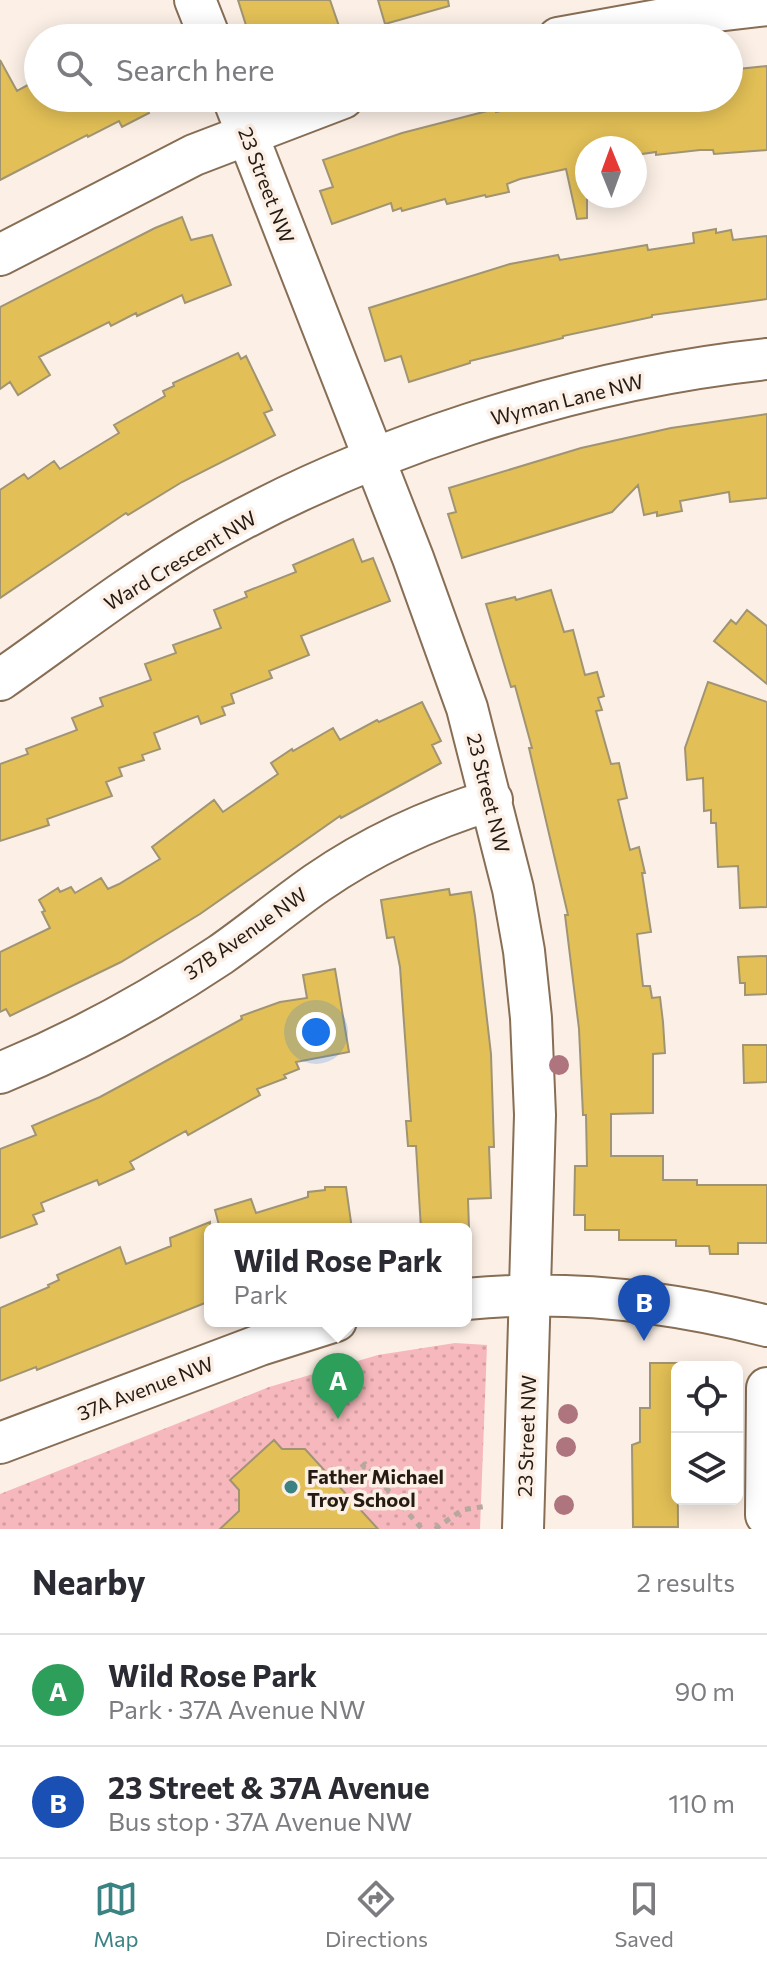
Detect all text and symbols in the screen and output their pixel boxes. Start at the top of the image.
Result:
search box [24,24,743,112]
icon: search [52,46,96,90]
text: Search here [116,50,275,87]
street label: 23 Street NW [234,124,300,246]
north arrow [575,136,647,208]
street label: Wyman Lane NW [488,368,646,430]
street label: Ward Crescent NW [100,505,260,615]
street label: 23 Street NW [463,731,515,855]
street label: 37B Avenue NW [179,882,311,984]
your location [296,1012,336,1052]
popup [204,1223,472,1327]
text: Wild Rose Park [234,1241,442,1278]
pin: B [618,1275,670,1341]
text: Park [234,1278,288,1309]
street label: 37A Avenue NW [74,1351,216,1425]
pin: A [312,1353,364,1419]
map controls [671,1361,743,1505]
button: locate [671,1361,743,1433]
street label: 23 Street NW [512,1375,540,1497]
button: layers [671,1433,743,1505]
place label: Father Michael Troy School [307,1464,444,1511]
marker: Father Michael Troy School [282,1478,300,1496]
text: Nearby [32,1560,146,1602]
text: 2 results [637,1566,735,1597]
text: Wild Rose Park [108,1656,317,1693]
text: A [49,1675,67,1706]
text: 90 m [675,1675,735,1706]
text: Park · 37A Avenue NW [108,1693,365,1724]
text: 23 Street & 37A Avenue [108,1768,430,1805]
text: B [49,1787,67,1818]
text: 110 m [668,1787,735,1818]
text: Bus stop · 37A Avenue NW [108,1805,412,1836]
tab: Map [93,1877,139,1952]
tab: Directions [325,1877,428,1952]
tab: Saved [614,1877,674,1952]

